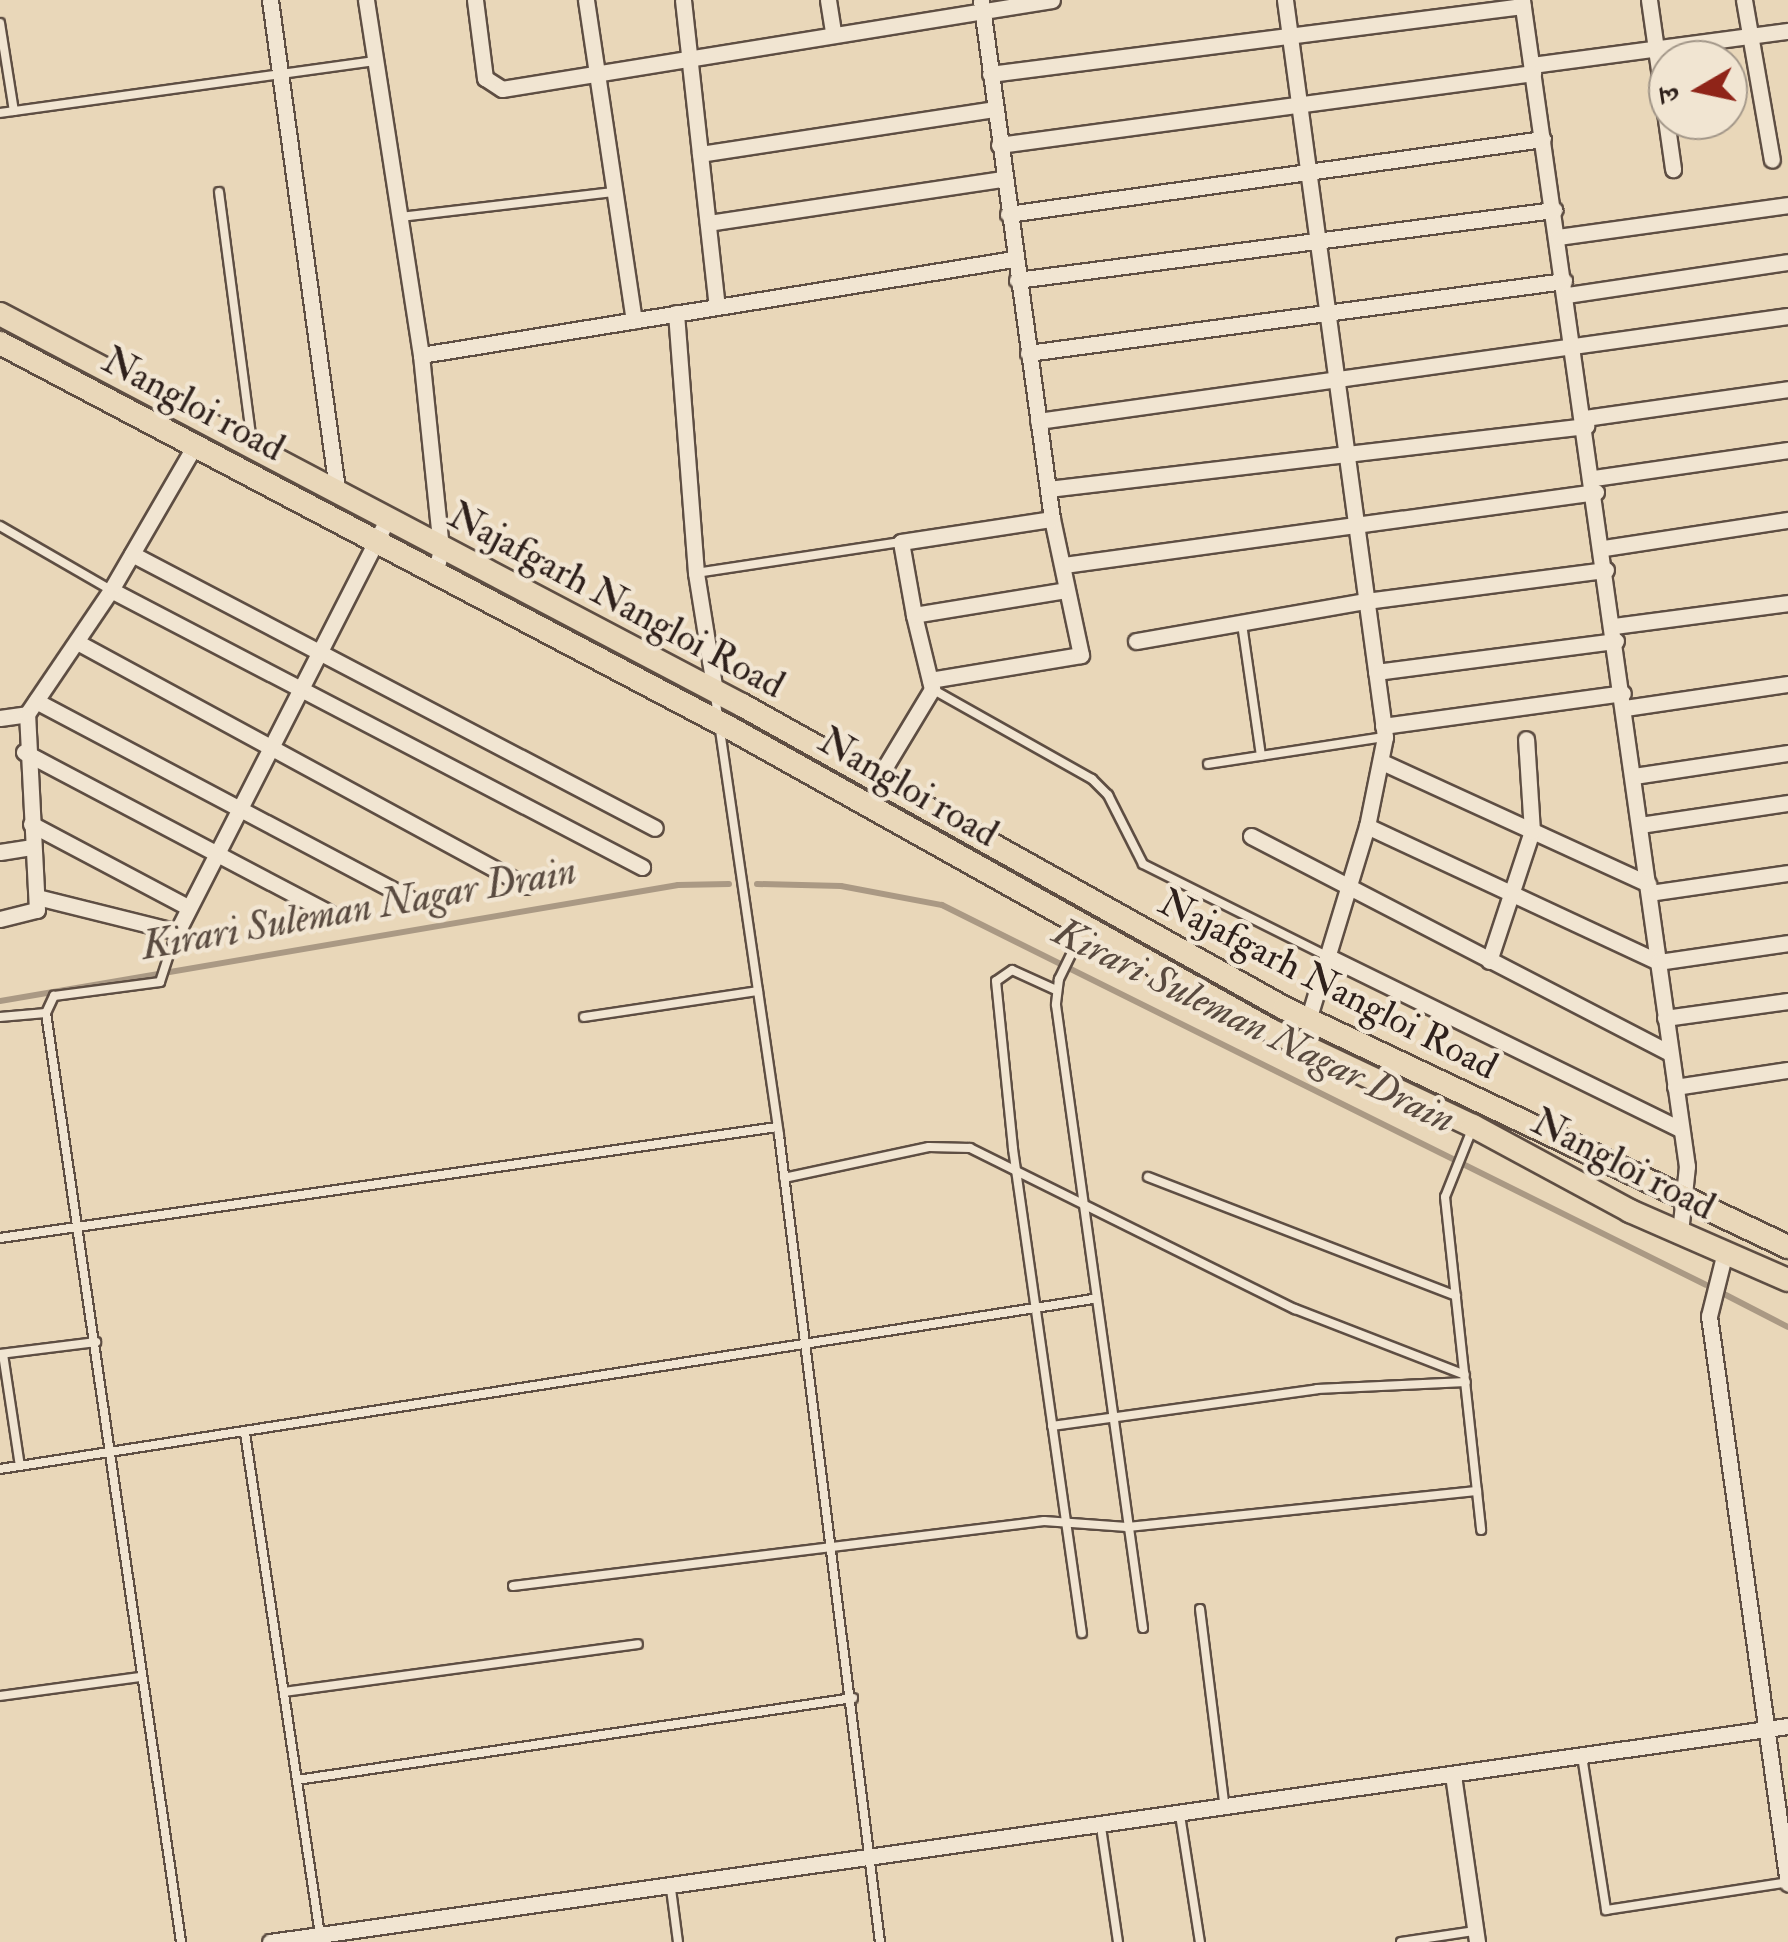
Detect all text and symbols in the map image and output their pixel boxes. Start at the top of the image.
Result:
north arrow [1648,40,1748,140]
text: उ [1651,85,1688,104]
street label: Nangloi road [94,338,292,472]
street label: Najafgarh Nangloi Road [440,493,792,709]
street label: Nangloi road [810,718,1006,858]
water label: Kirari Suleman Nagar Drain [138,847,580,971]
street label: Najafgarh Nangloi Road [1151,880,1505,1090]
water label: Kirari Suleman Nagar Drain [1045,908,1463,1144]
street label: Nangloi road [1524,1099,1722,1231]

